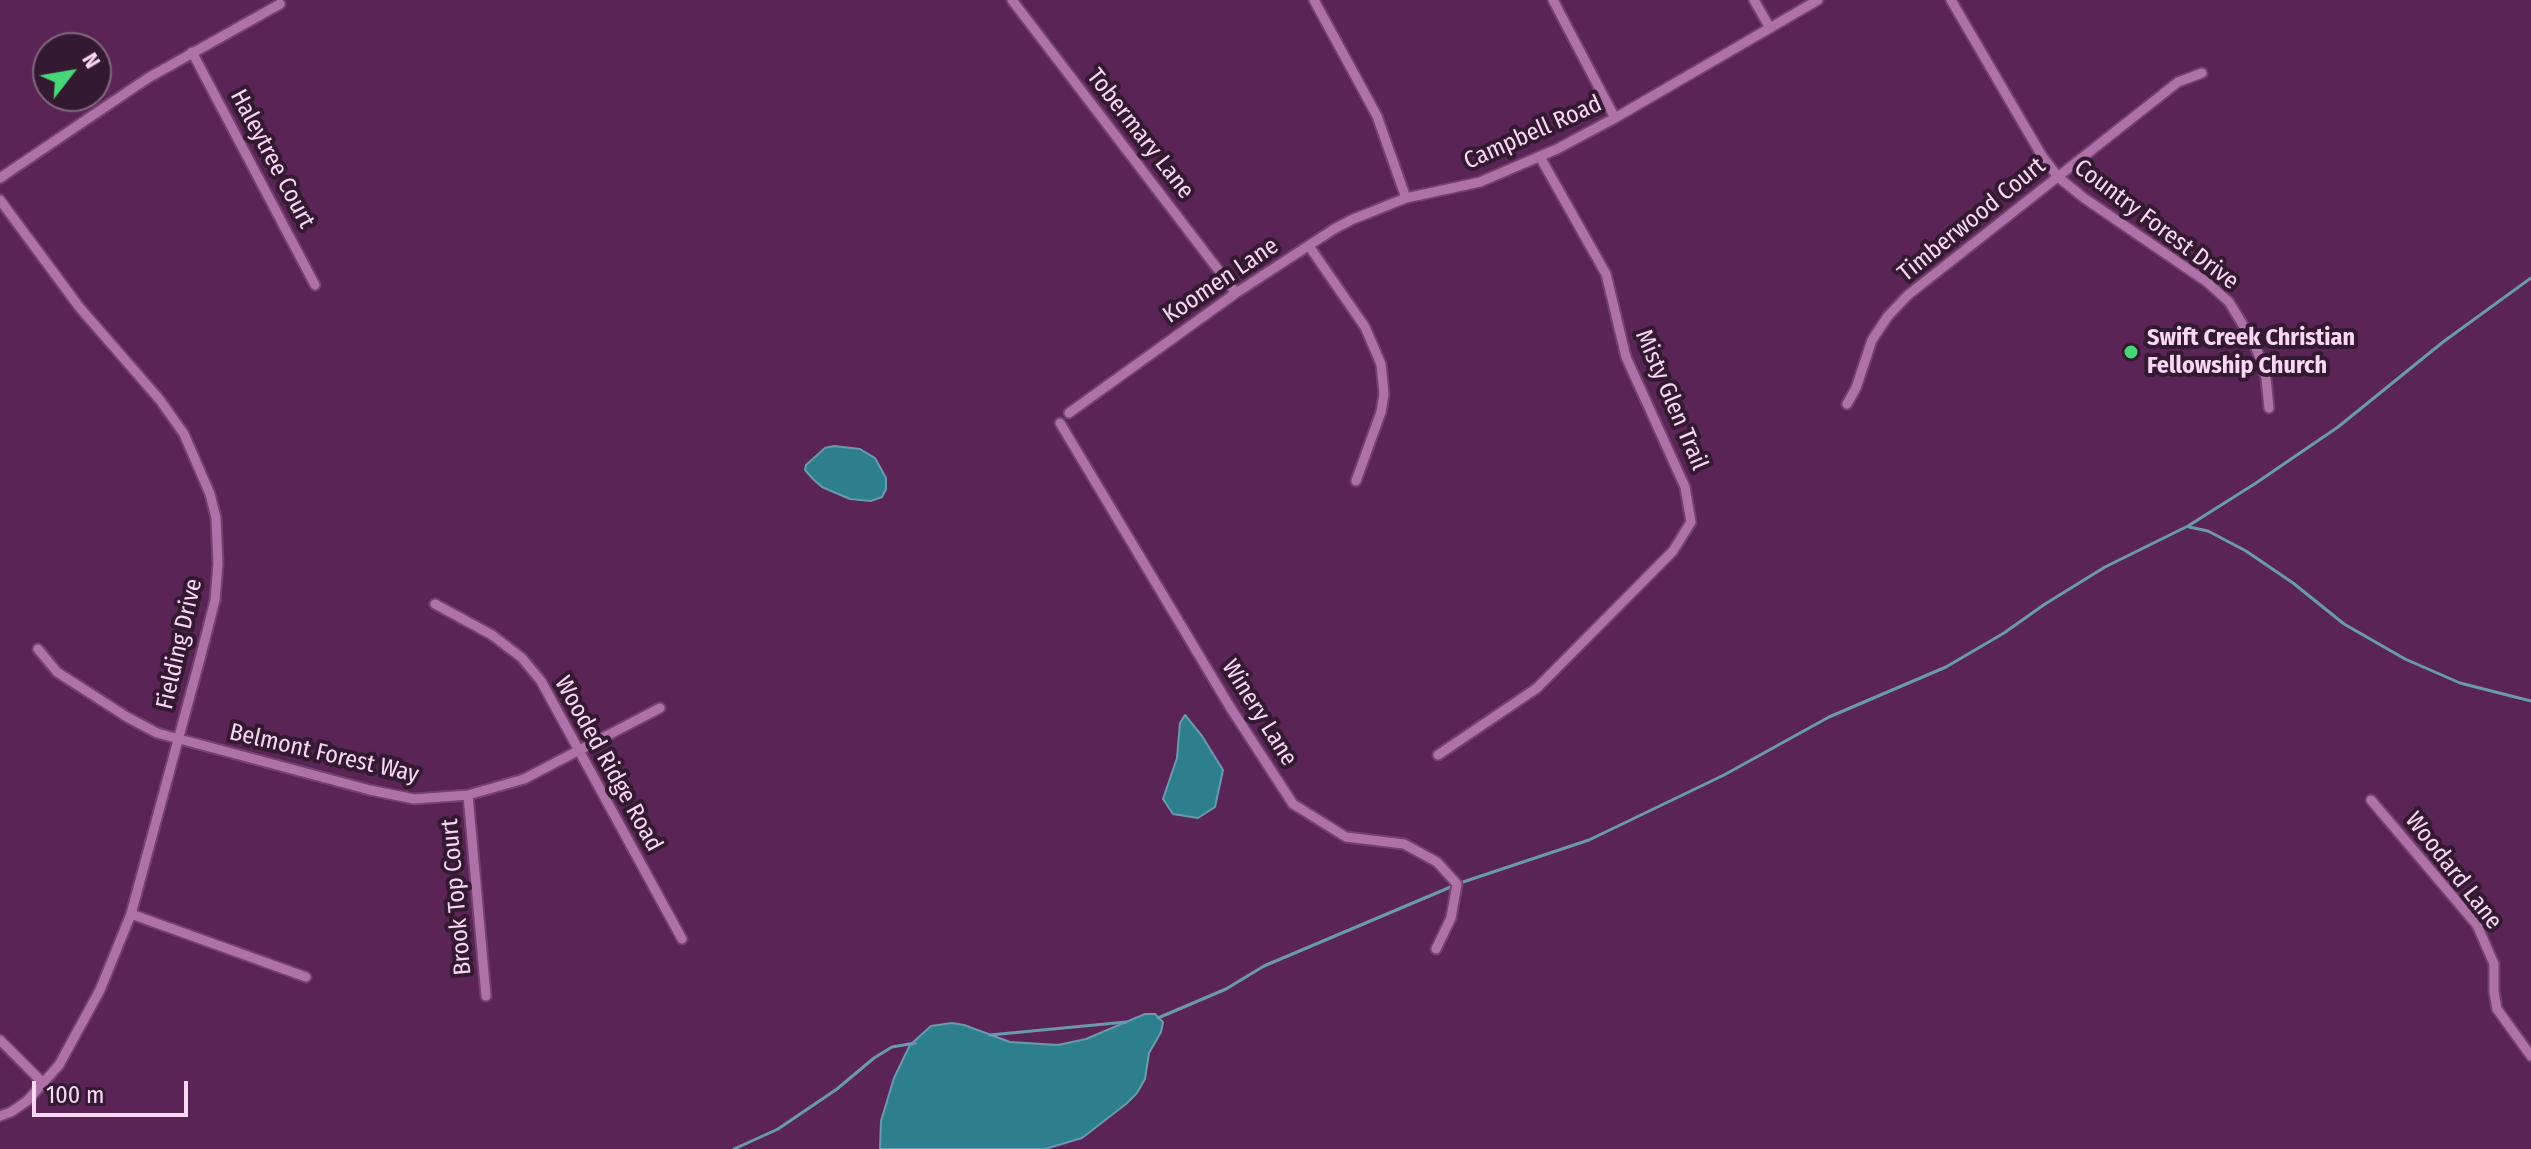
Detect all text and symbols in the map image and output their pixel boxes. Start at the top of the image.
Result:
north arrow [32,32,112,112]
text: N [76,48,106,73]
street label: Tobermary Lane [1080,63,1200,205]
street label: Haleytree Court [223,85,321,233]
street label: Campbell Road [1460,90,1606,176]
street label: Timberwood Court [1893,152,2051,288]
street label: Country Forest Drive [2068,154,2244,296]
street label: Koomen Lane [1158,232,1284,330]
place label: Swift Creek Christian Fellowship Church [2147,324,2355,380]
street label: Misty Glen Trail [1628,325,1714,475]
marker: Swift Creek Christian Fellowship Church [2122,343,2140,361]
street label: Fielding Drive [151,576,209,712]
street label: Winery Lane [1215,654,1303,772]
street label: Wooded Ridge Road [548,671,668,857]
street label: Belmont Forest Way [226,718,422,790]
street label: Woodard Lane [2398,807,2508,935]
street label: Brook Top Court [436,818,478,976]
scale bar [36,1065,192,1115]
text: 100 m [46,1081,104,1109]

